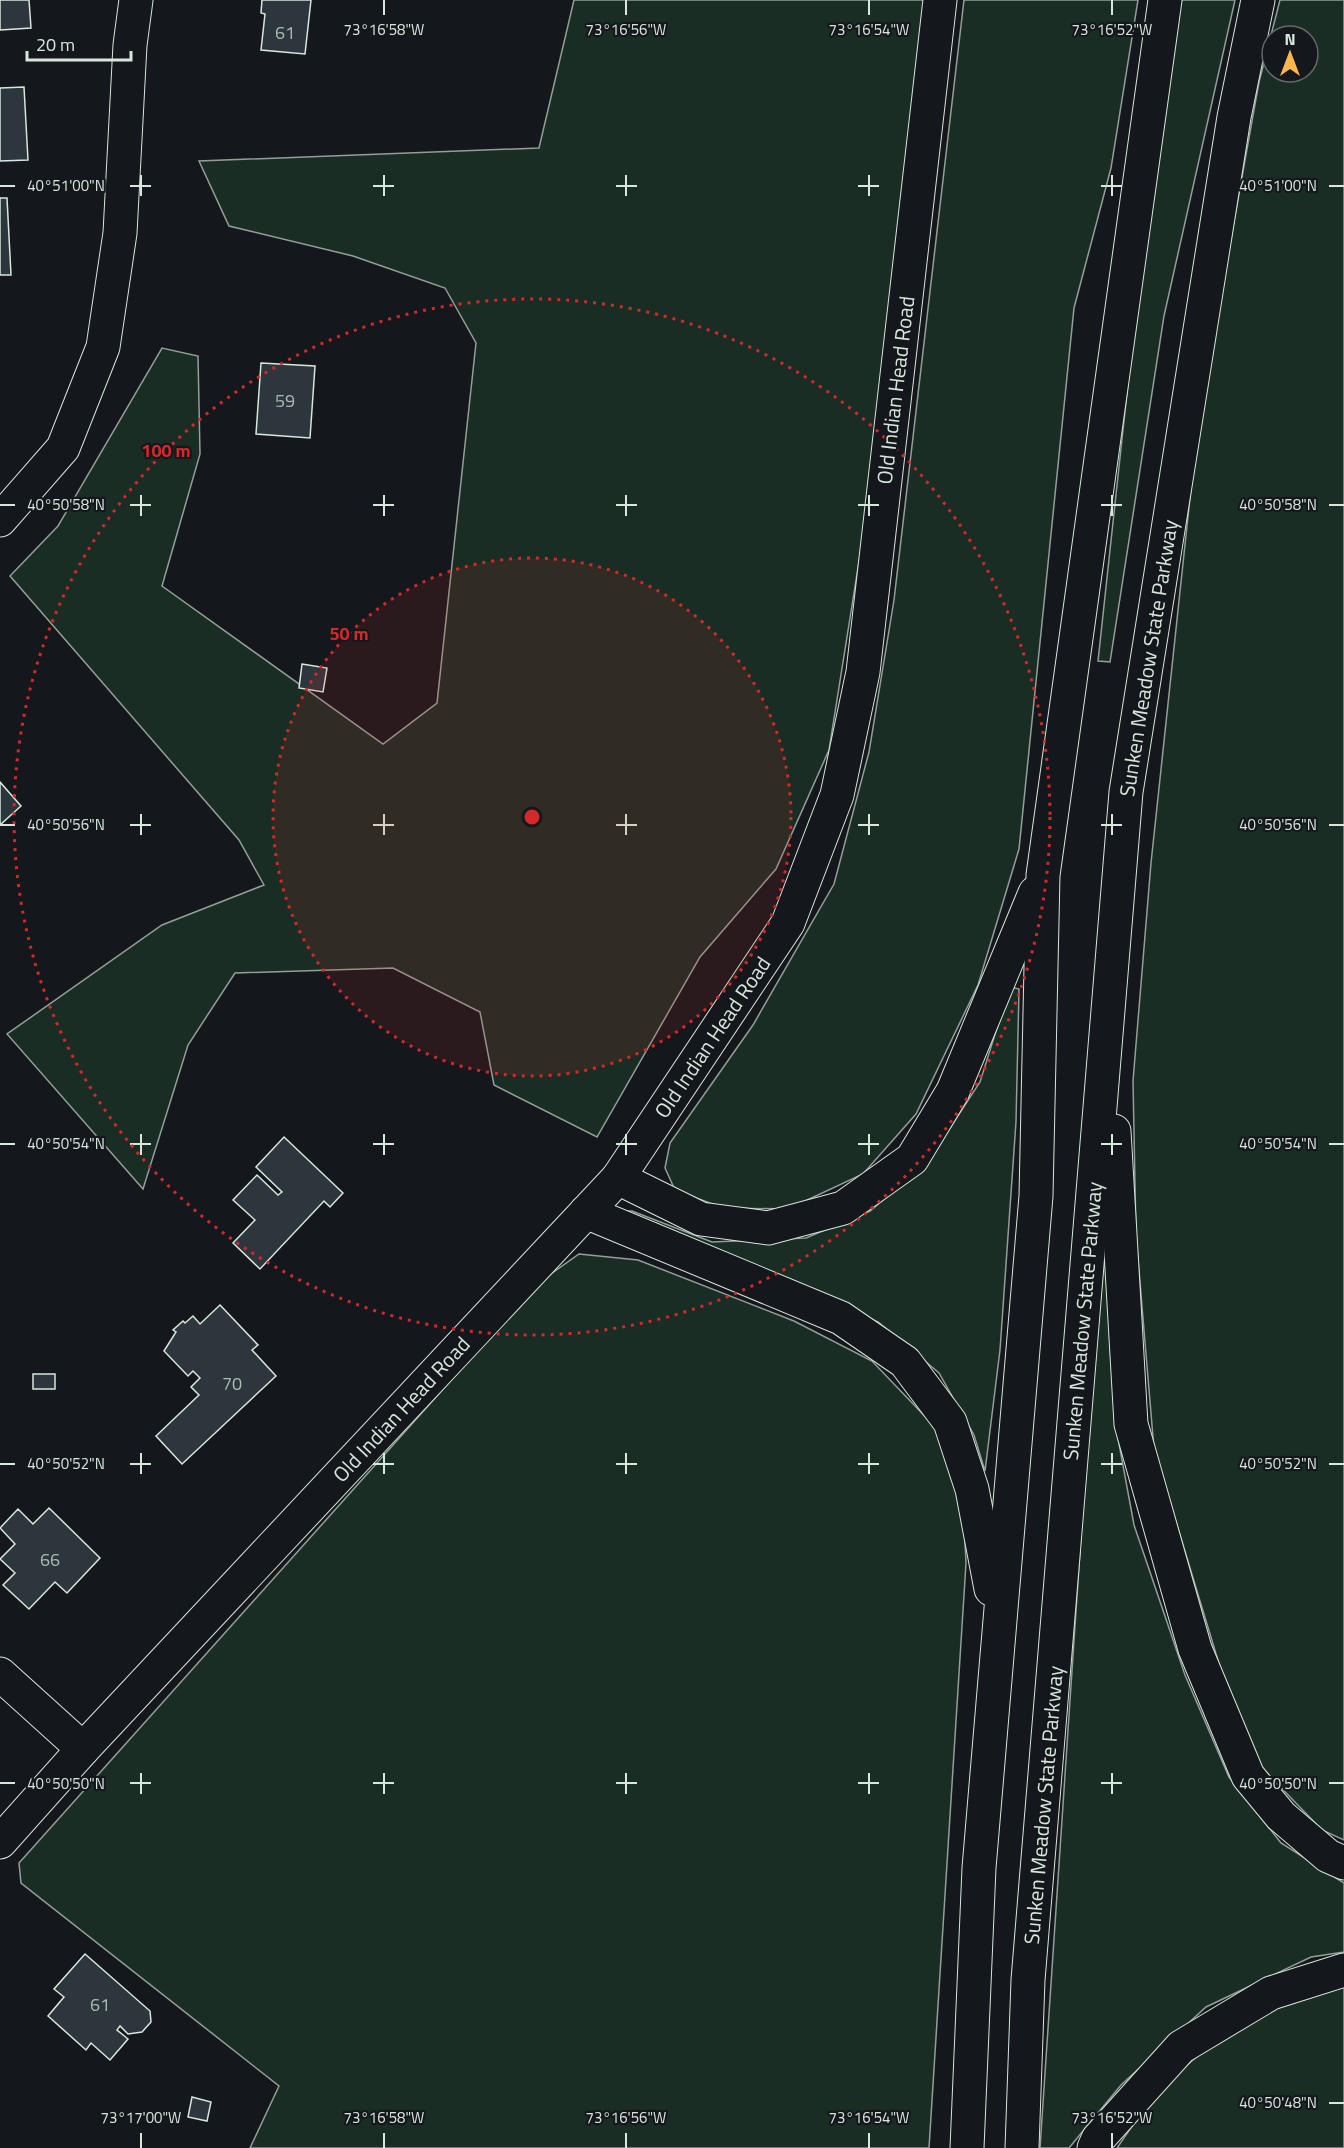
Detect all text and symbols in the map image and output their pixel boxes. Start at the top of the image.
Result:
text: 73°16'58"W [344,18,424,41]
text: 73°16'56"W [586,18,666,41]
text: 73°16'54"W [829,18,909,41]
text: 73°16'52"W [1072,18,1152,41]
house number: 61 [275,19,295,46]
scale bar [27,24,130,62]
north arrow [1260,24,1320,84]
text: N [1284,27,1296,51]
text: 20 m [36,31,75,58]
text: 40°51'00"N [27,174,105,197]
text: 40°51'00"N [1239,174,1317,197]
street label: Old Indian Head Road [868,294,922,486]
house number: 59 [275,387,295,414]
text: 100 m [141,437,191,464]
text: 40°50'58"N [27,493,105,516]
text: 40°50'58"N [1239,493,1317,516]
street label: Sunken Meadow State Parkway [1110,517,1186,799]
text: 50 m [329,620,369,647]
centre of rings [522,807,542,827]
text: 40°50'56"N [27,813,105,836]
text: 40°50'56"N [1239,813,1317,836]
street label: Old Indian Head Road [646,950,778,1124]
text: 40°50'54"N [27,1132,105,1155]
text: 40°50'54"N [1239,1132,1317,1155]
street label: Sunken Meadow State Parkway [1054,1180,1110,1462]
street label: Old Indian Head Road [325,1329,477,1489]
house number: 70 [222,1370,242,1397]
text: 40°50'52"N [27,1452,105,1475]
text: 40°50'52"N [1239,1452,1317,1475]
house number: 66 [40,1546,60,1573]
street label: Sunken Meadow State Parkway [1015,1664,1071,1946]
text: 40°50'50"N [27,1772,105,1795]
text: 40°50'50"N [1239,1772,1317,1795]
house number: 61 [90,1991,110,2018]
text: 40°50'48"N [1239,2091,1317,2114]
text: 73°17'00"W [101,2106,181,2129]
text: 73°16'58"W [344,2106,424,2129]
text: 73°16'56"W [586,2106,666,2129]
text: 73°16'54"W [829,2106,909,2129]
text: 73°16'52"W [1072,2106,1152,2129]

